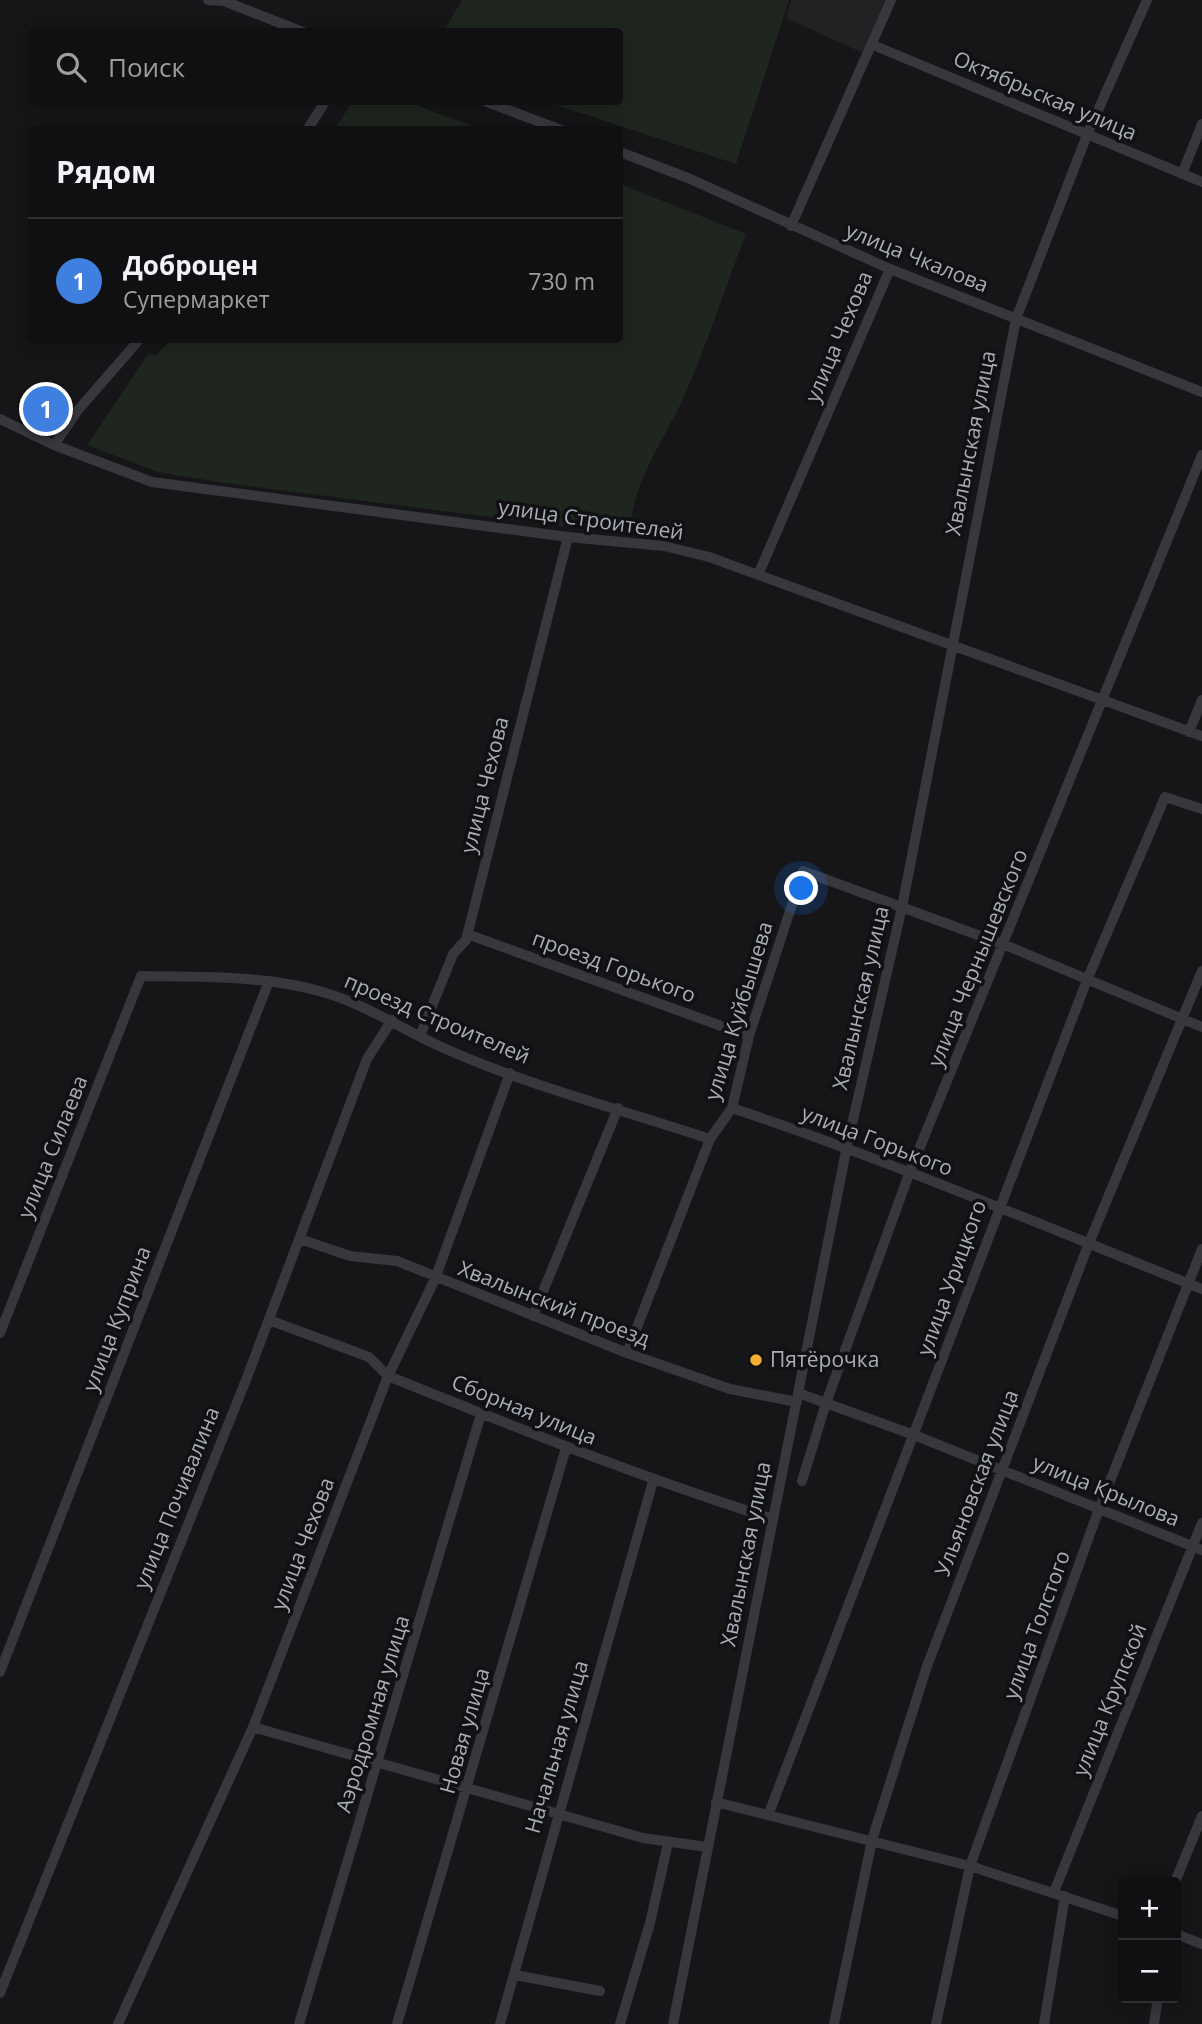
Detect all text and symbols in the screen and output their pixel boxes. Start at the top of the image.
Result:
search box [28,28,623,105]
street label: Октябрьская улица [949,44,1141,146]
icon: search [52,48,90,86]
text: Поиск [108,49,185,85]
text: Рядом [56,151,156,192]
street label: улица Чкалова [842,216,993,298]
text: Доброцен [123,247,258,283]
text: 1 [72,265,86,297]
text: 730 m [528,265,595,297]
street label: улица Чехова [798,267,878,406]
text: Супермаркет [123,283,270,315]
street label: Хвалынская улица [938,348,1002,538]
pin: 1 [23,383,69,435]
street label: улица Строителей [497,492,686,546]
street label: улица Чехова [454,714,515,856]
street label: улица Чернышевского [921,845,1034,1071]
your location [784,871,818,905]
street label: Хвалынская улица [825,903,895,1092]
street label: улица Куйбышева [698,918,779,1104]
street label: проезд Горького [529,924,700,1009]
street label: проезд Строителей [340,966,534,1070]
street label: улица Силаева [11,1071,94,1222]
street label: улица Горького [798,1098,957,1182]
street label: улица Урицкого [910,1196,992,1359]
street label: улица Куприна [75,1242,157,1395]
street label: Хвалынский проезд [455,1254,654,1352]
place label: Пятёрочка [770,1345,879,1373]
marker: Пятёрочка [748,1352,764,1368]
street label: Сборная улица [448,1367,601,1451]
street label: Ульяновская улица [928,1385,1025,1580]
street label: улица Почивалина [127,1402,225,1593]
street label: улица Крылова [1029,1448,1184,1532]
street label: Хвалынская улица [713,1459,777,1649]
street label: улица Чехова [264,1473,340,1614]
street label: улица Толстого [996,1546,1076,1703]
street label: Аэродромная улица [329,1612,415,1816]
street label: улица Крупской [1066,1619,1152,1780]
street label: Начальная улица [518,1657,594,1836]
street label: Новая улица [433,1665,495,1797]
map controls [1118,1877,1181,2003]
button: + [1118,1877,1181,1940]
button: − [1118,1940,1181,2003]

